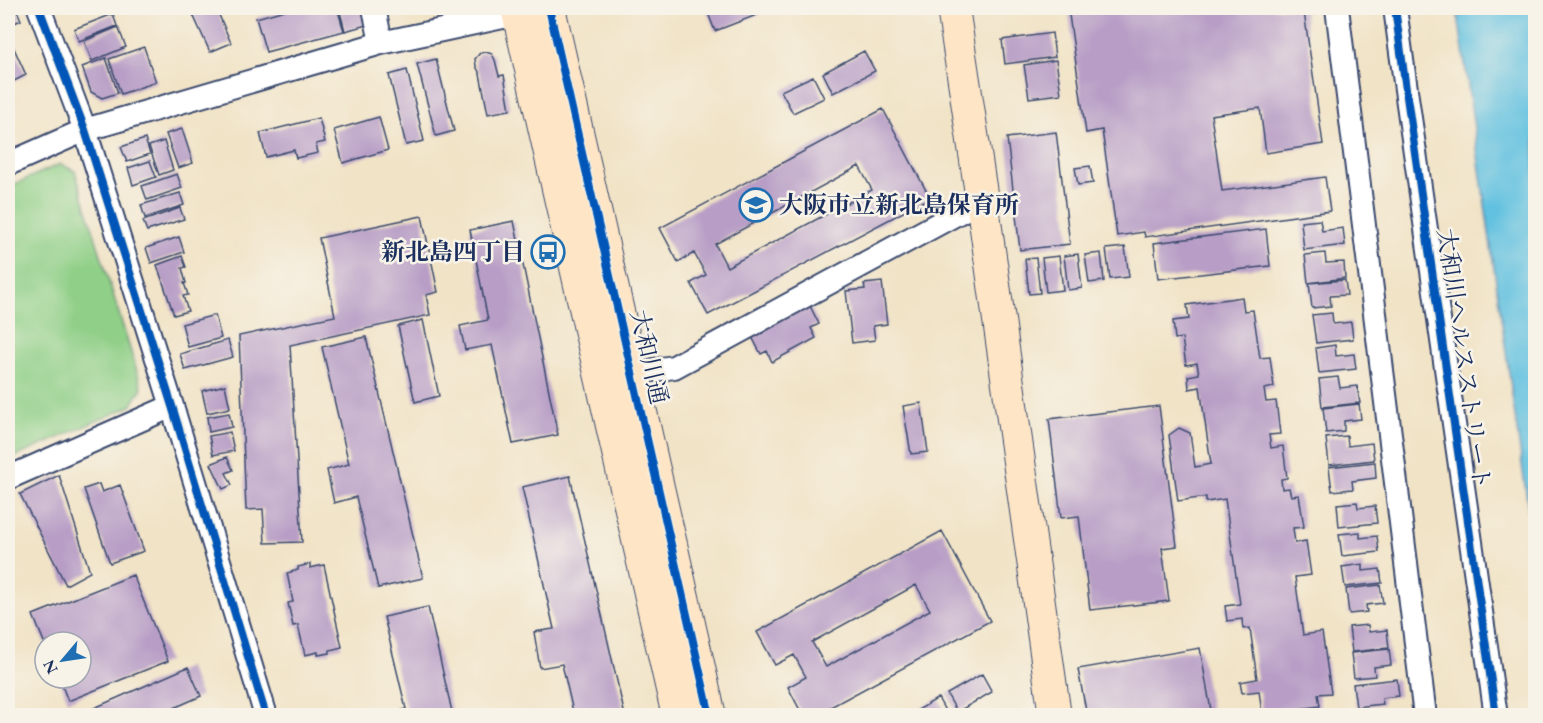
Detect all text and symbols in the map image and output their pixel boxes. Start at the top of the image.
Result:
school or university icon: 大阪市立新北島保育所 [738,187,774,223]
place label: 大阪市立新北島保育所 [779,189,1019,220]
street label: 大和川ヘルスストリート [1431,226,1498,491]
bus stop icon: 新北島四丁目 [530,234,566,270]
place label: 新北島四丁目 [381,236,525,267]
street label: 大和川通 [624,307,675,407]
north arrow [33,630,93,690]
text: N [38,656,63,678]

